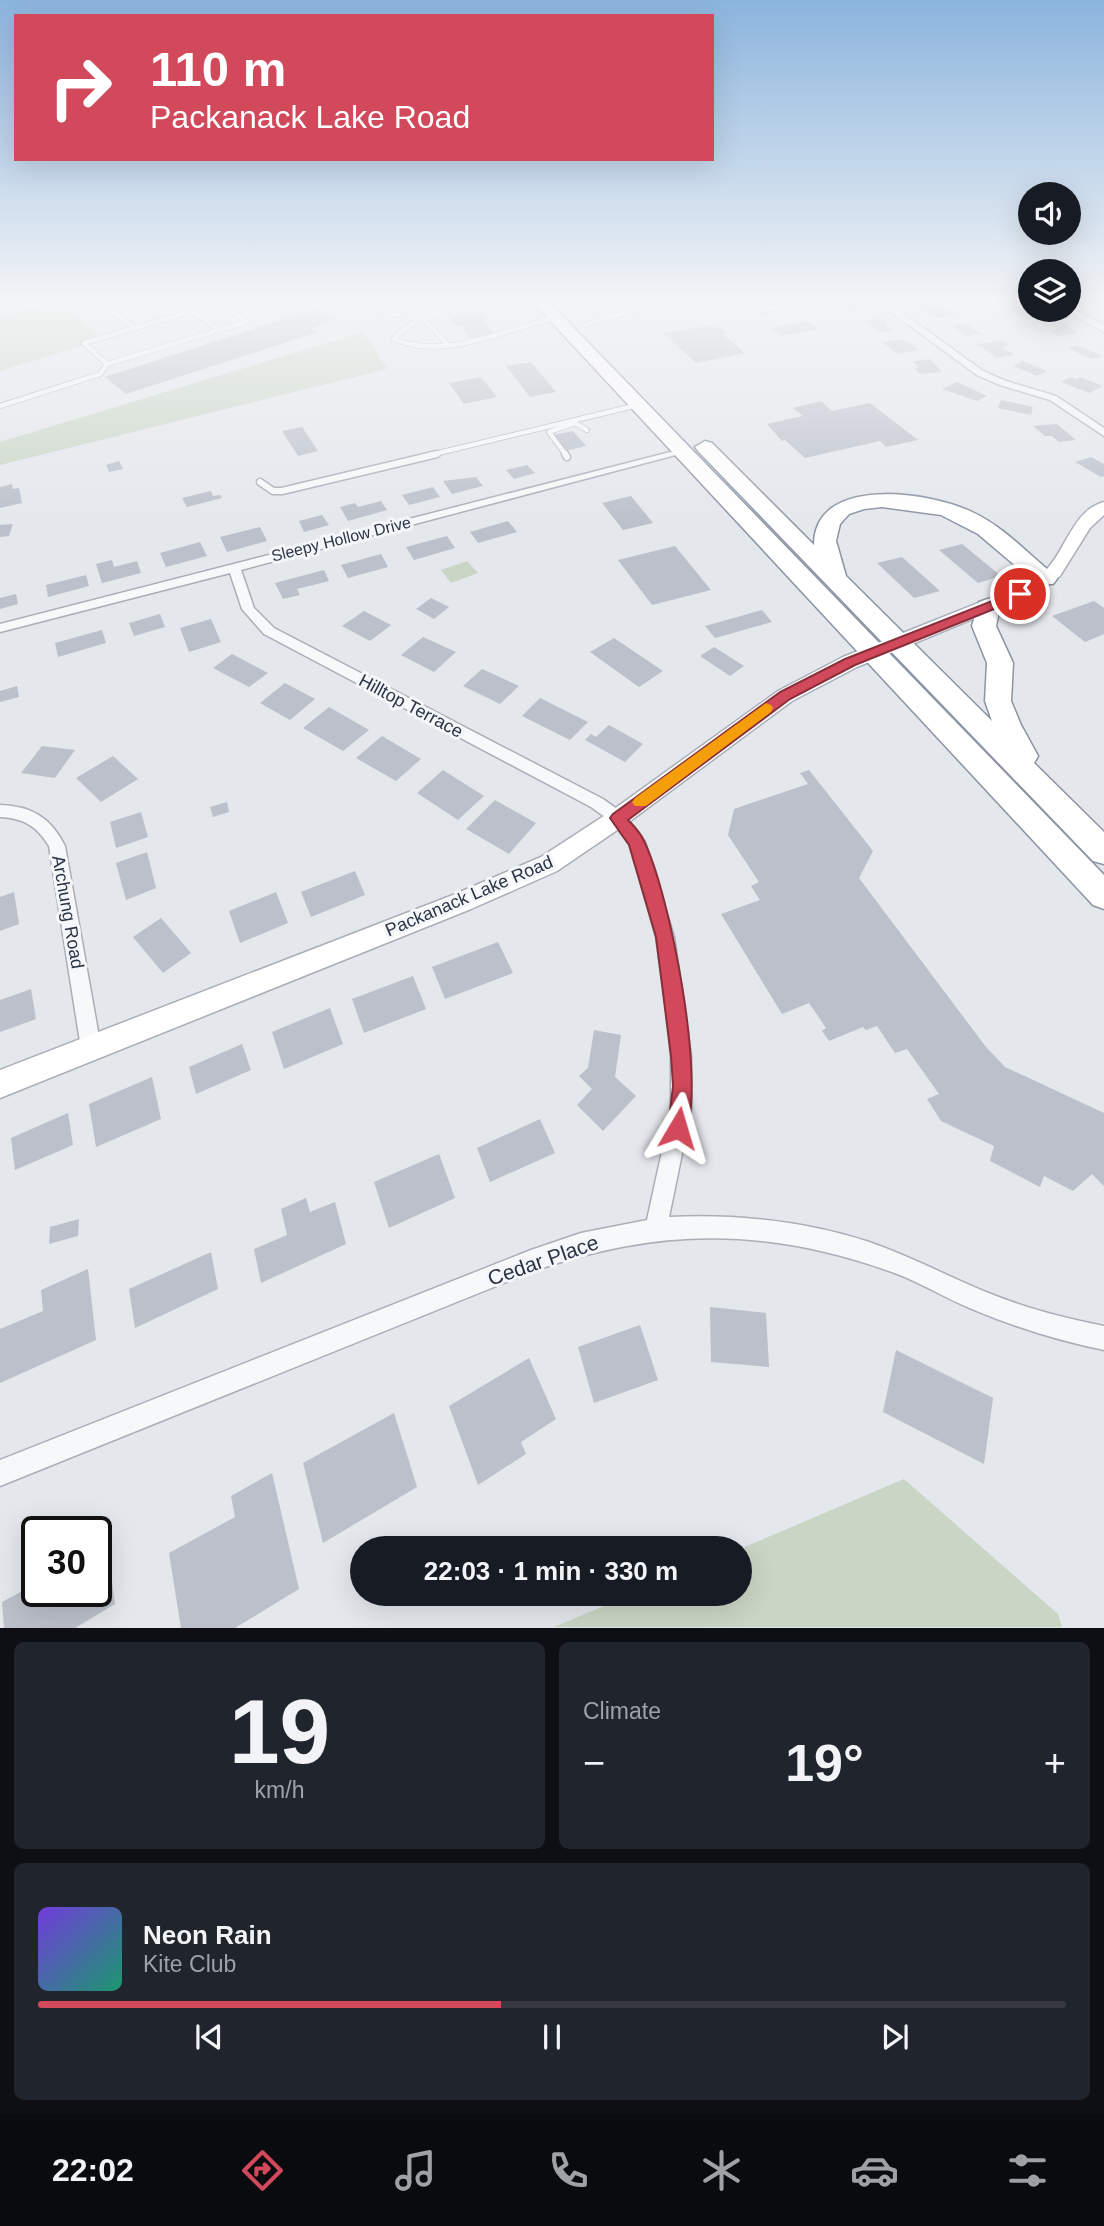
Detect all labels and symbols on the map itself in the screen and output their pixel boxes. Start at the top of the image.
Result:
street label: Sleepy Hollow Drive [269,513,413,565]
pin [990,564,1050,624]
street label: Hilltop Terrace [356,670,466,742]
street label: Packanack Lake Road [382,852,556,940]
street label: Archung Road [48,854,88,970]
position arrow [641,1091,715,1165]
street label: Cedar Place [485,1230,601,1290]
speed limit sign: 30 [21,1516,112,1607]

